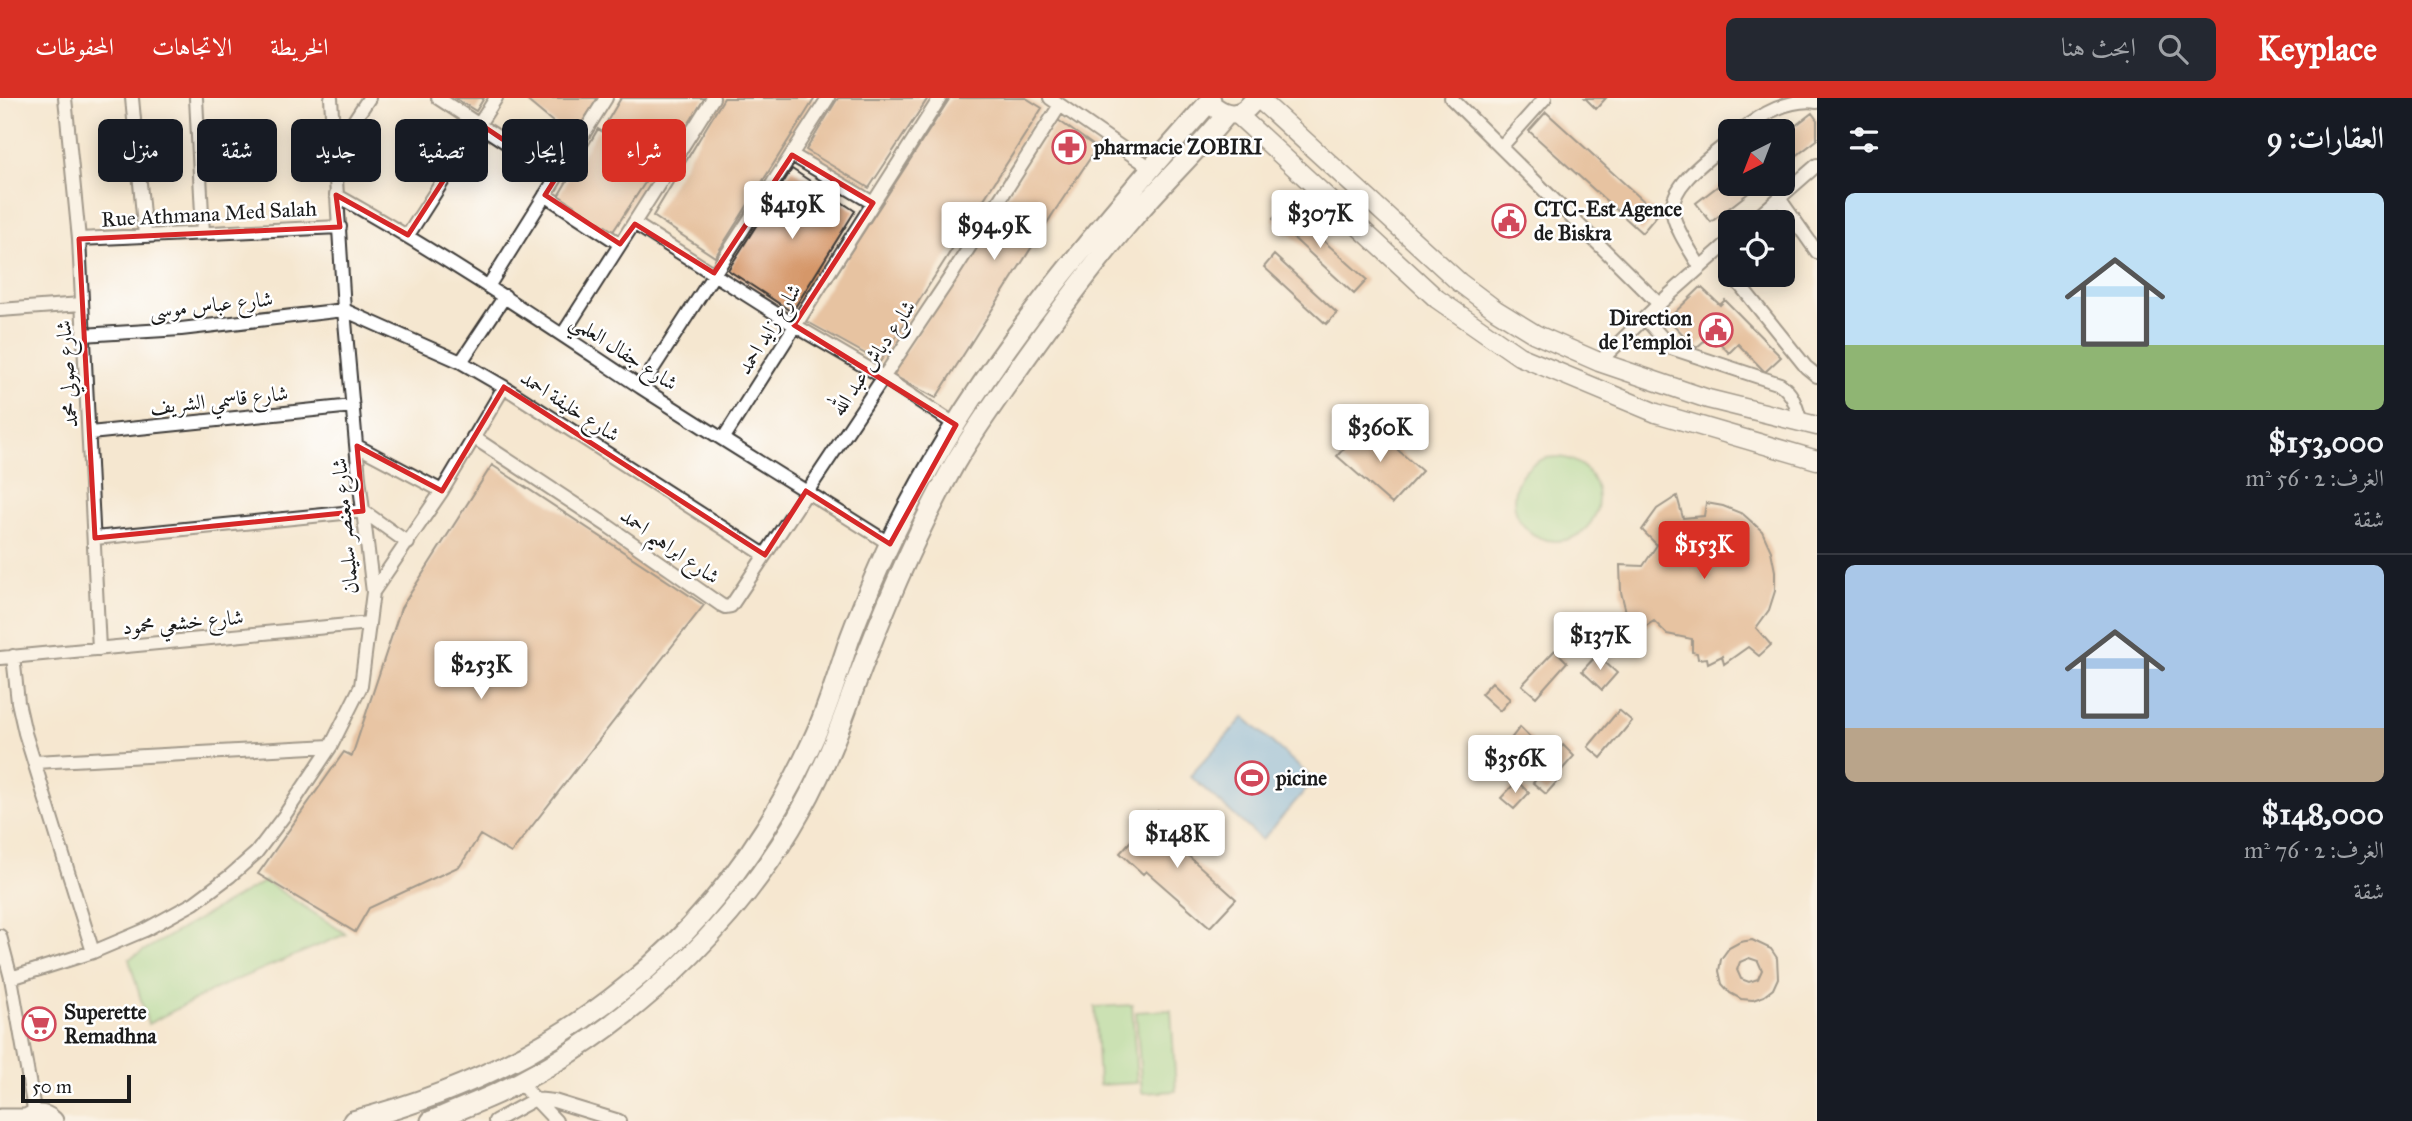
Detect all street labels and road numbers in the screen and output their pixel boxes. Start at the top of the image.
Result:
street label: Rue Athmana Med Salah [101,195,318,233]
street label: شارع زايد احمد [731,279,811,382]
street label: شارع عباس موسى [148,286,275,329]
street label: شارع دباش عبد الله [821,293,925,424]
street label: شارع جفال العلمي [562,308,683,402]
street label: شارع صولي محمد [50,319,89,429]
street label: شارع خليفة احمد [513,364,625,452]
street label: شارع قاسمي الشريف [149,380,290,427]
street label: شارع معنصر سليمان [326,456,369,595]
street label: شارع ابراهيم احمد [611,502,725,596]
street label: شارع خشعي محمود [121,604,245,646]

